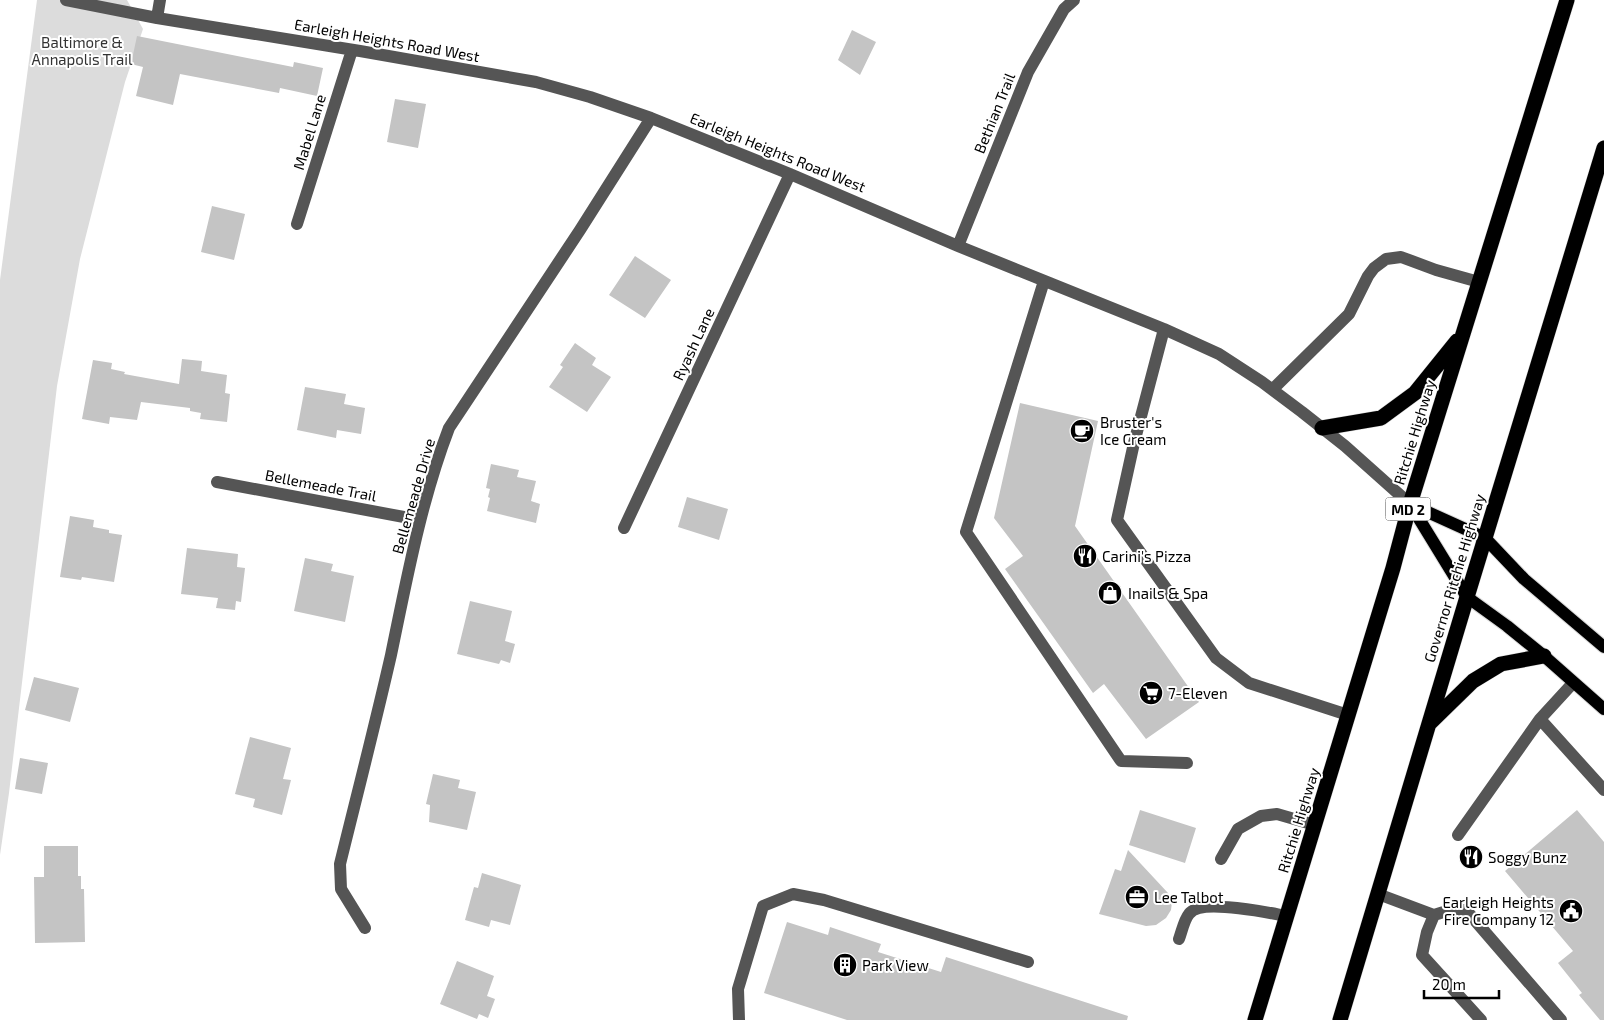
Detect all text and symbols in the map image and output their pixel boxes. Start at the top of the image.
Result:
street label: Earleigh Heights Road West [293,15,481,65]
park label: Baltimore & Annapolis Trail [32,33,133,68]
street label: Bethian Trail [970,70,1019,156]
street label: Mabel Lane [289,92,329,172]
street label: Earleigh Heights Road West [688,108,869,196]
street label: Ryash Lane [668,305,718,383]
street label: Ritchie Highway [1389,377,1439,487]
place label: Bruster's Ice Cream [1100,413,1166,448]
cafe icon: Bruster's Ice Cream [1069,418,1095,444]
street label: Bellemeade Drive [388,436,438,556]
street label: Bellemeade Trail [264,465,379,505]
street label: Governor Ritchie Highway [1420,492,1488,664]
road number: MD 2 [1386,498,1430,520]
restaurant icon: Carini's Pizza [1072,543,1098,569]
place label: Carini's Pizza [1102,547,1191,565]
shop icon: Inails & Spa [1097,580,1123,606]
place label: Inails & Spa [1128,584,1208,602]
supermarket icon: 7-Eleven [1138,680,1164,706]
place label: 7-Eleven [1168,684,1228,702]
street label: Ritchie Highway [1273,765,1323,875]
restaurant icon: Soggy Bunz [1458,844,1484,870]
place label: Soggy Bunz [1488,848,1567,866]
office icon: Lee Talbot [1124,884,1150,910]
place label: Lee Talbot [1154,888,1224,906]
place label: Earleigh Heights Fire Company 12 [1442,893,1554,928]
public building icon: Earleigh Heights Fire Company 12 [1558,898,1584,924]
building icon: Park View [832,952,858,978]
place label: Park View [862,956,929,974]
scale bar [1424,968,1499,1000]
text: 20 m [1432,975,1466,993]

